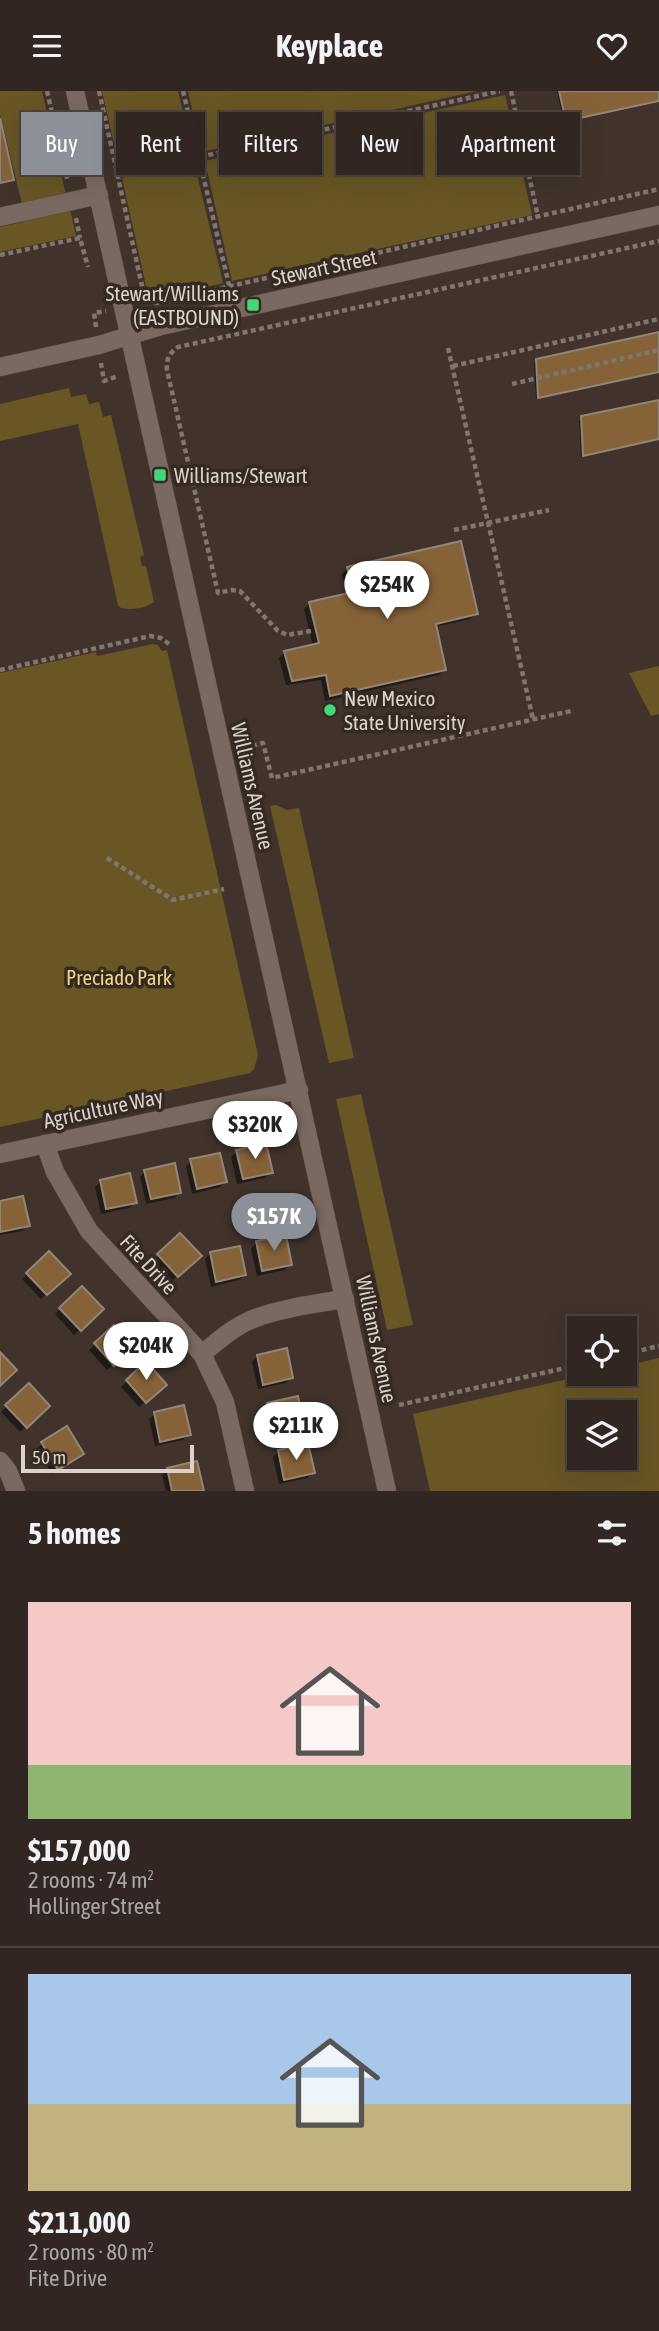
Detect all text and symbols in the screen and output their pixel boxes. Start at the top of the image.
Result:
icon: menu [28,27,66,65]
text: Keyplace [276,27,383,64]
icon: heart [593,27,631,65]
chip: Buy [21,112,102,175]
chip: Rent [116,112,205,175]
chip: Filters [219,112,322,175]
chip: New [336,112,423,175]
chip: Apartment [437,112,580,175]
street label: Stewart Street [269,244,379,290]
place label: Stewart/Williams (EASTBOUND) [105,281,239,329]
marker: Stewart/Williams (EASTBOUND) [245,297,261,313]
place label: Williams/Stewart [174,463,308,487]
marker: Williams/Stewart [152,467,168,483]
pin: $254K [338,561,436,621]
text: $254K [360,571,414,597]
place label: New Mexico State University [344,686,466,734]
marker: New Mexico State University [322,702,338,718]
street label: Williams Avenue [227,720,279,852]
park label: Preciado Park [66,965,172,989]
street label: Agriculture Way [41,1084,165,1132]
pin: $320K [206,1101,304,1161]
text: $320K [228,1111,282,1137]
pin: $157K [225,1193,323,1253]
text: $157K [247,1203,301,1229]
street label: Fite Drive [116,1229,182,1299]
street label: Williams Avenue [352,1273,402,1405]
map controls [567,1316,637,1470]
button: locate [567,1316,637,1386]
pin: $204K [97,1323,195,1382]
text: $204K [119,1332,173,1358]
button: layers [567,1400,637,1470]
pin: $211K [247,1403,345,1462]
text: $211K [269,1412,323,1438]
scale bar [21,1442,194,1474]
text: 50 m [32,1446,66,1468]
icon: filters [593,1514,631,1552]
text: 5 homes [28,1516,121,1550]
icon: home [267,1648,393,1774]
text: $157,000 [28,1833,131,1867]
text: 2 rooms · 74 m² [28,1867,154,1893]
text: Hollinger Street [28,1893,161,1919]
icon: home [267,2020,393,2146]
text: $211,000 [28,2205,131,2239]
text: 2 rooms · 80 m² [28,2239,154,2265]
text: Fite Drive [28,2265,107,2291]

